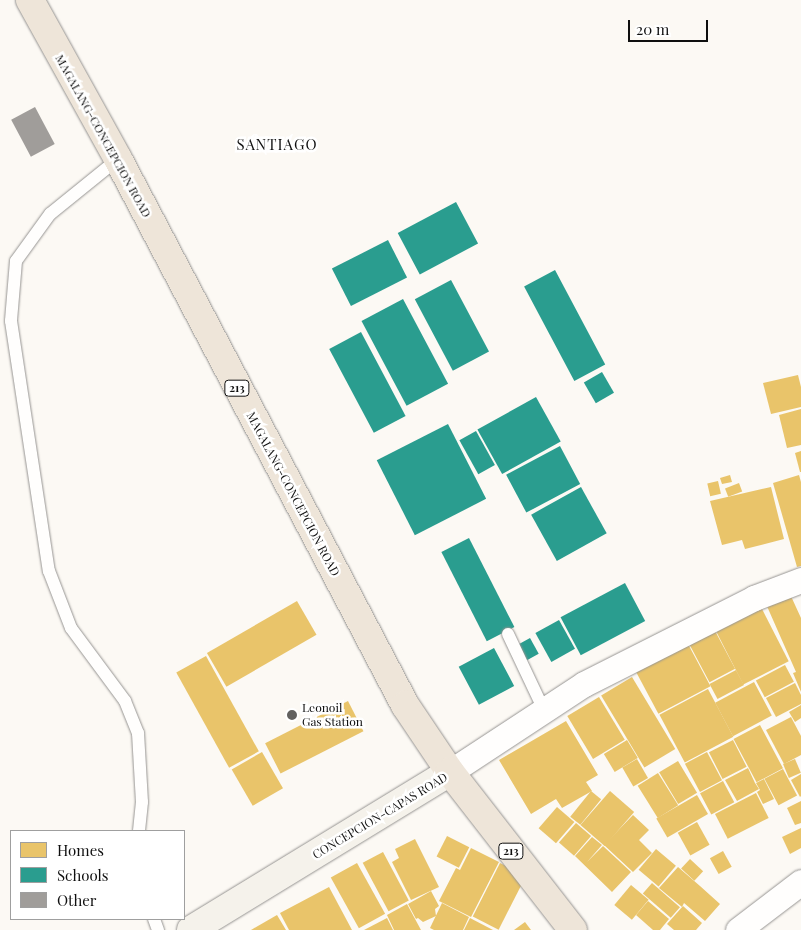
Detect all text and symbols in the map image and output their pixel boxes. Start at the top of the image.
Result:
scale bar [631,10,711,42]
text: 20 m [636,19,669,39]
street label: MAGALANG-CONCEPCION ROAD [52,52,154,220]
district label: SANTIAGO [235,136,319,154]
road number: 213 [223,379,251,396]
street label: MAGALANG-CONCEPCION ROAD [243,409,343,579]
place label: Leonoil Gas Station [302,701,363,729]
marker: Leonoil Gas Station [286,709,298,721]
street label: CONCEPCION-CAPAS ROAD [310,770,450,862]
legend [10,830,185,920]
text: Homes [57,840,104,860]
road number: 213 [497,842,525,859]
text: Schools [57,865,109,885]
text: Other [57,890,97,910]

